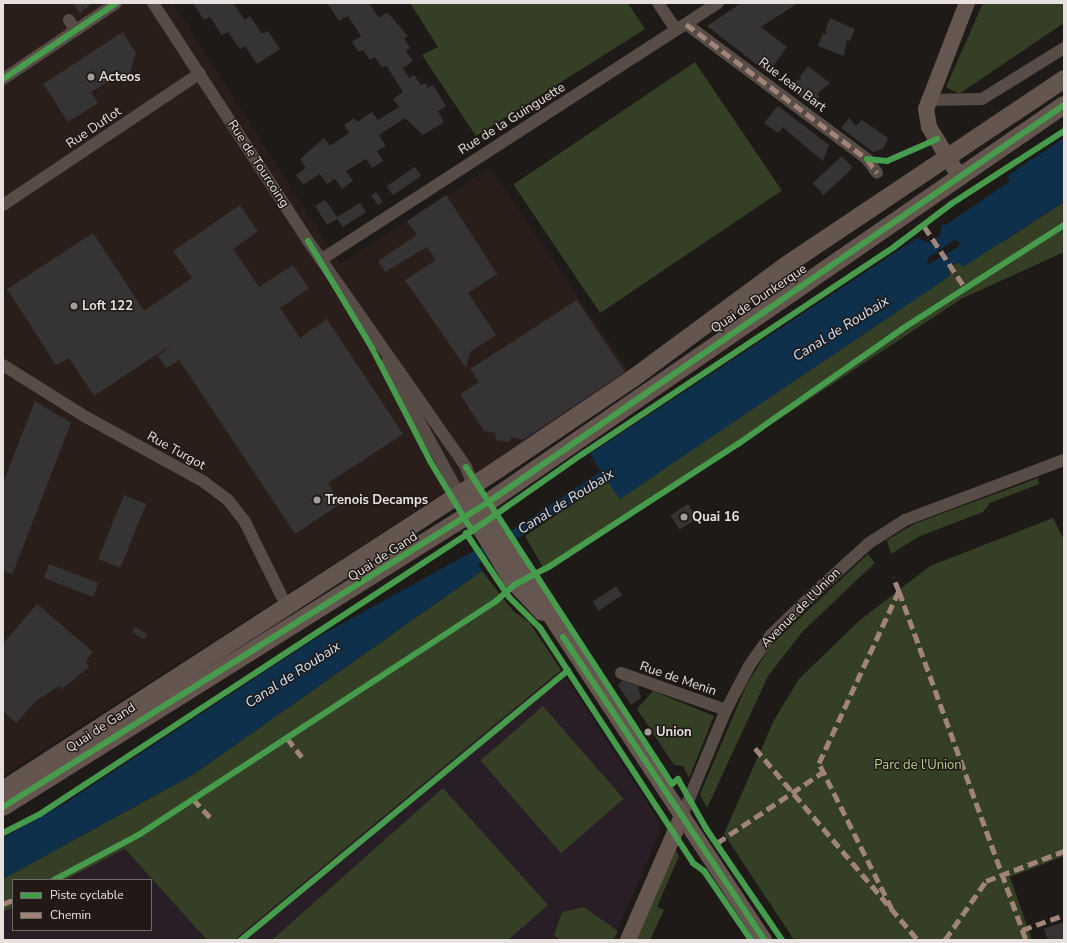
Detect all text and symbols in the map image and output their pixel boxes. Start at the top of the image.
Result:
street label: Rue Jean Bart [755,55,829,115]
place label: Acteos [99,69,141,85]
marker: Acteos [86,72,96,82]
street label: Rue de la Guinguette [456,80,568,158]
street label: Rue Duflot [64,104,124,152]
street label: Rue de Tourcoing [224,117,292,211]
street label: Quai de Dunkerque [708,261,810,337]
water label: Canal de Roubaix [790,293,892,365]
place label: Loft 122 [82,298,133,314]
marker: Loft 122 [69,301,79,311]
street label: Rue Turgot [144,429,208,473]
water label: Canal de Roubaix [515,466,617,538]
place label: Trenois Decamps [325,492,428,508]
marker: Trenois Decamps [312,495,322,505]
place label: Quai 16 [692,509,739,525]
marker: Quai 16 [679,512,689,522]
street label: Quai de Gand [345,529,421,585]
street label: Avenue de l'Union [758,565,844,651]
water label: Canal de Roubaix [242,638,344,712]
street label: Rue de Menin [638,659,718,699]
street label: Quai de Gand [63,700,139,756]
place label: Union [656,724,692,740]
marker: Union [643,727,653,737]
park label: Parc de l'Union [874,757,962,773]
legend [12,879,152,931]
text: Piste cyclable [50,887,124,903]
text: Chemin [50,907,91,923]

